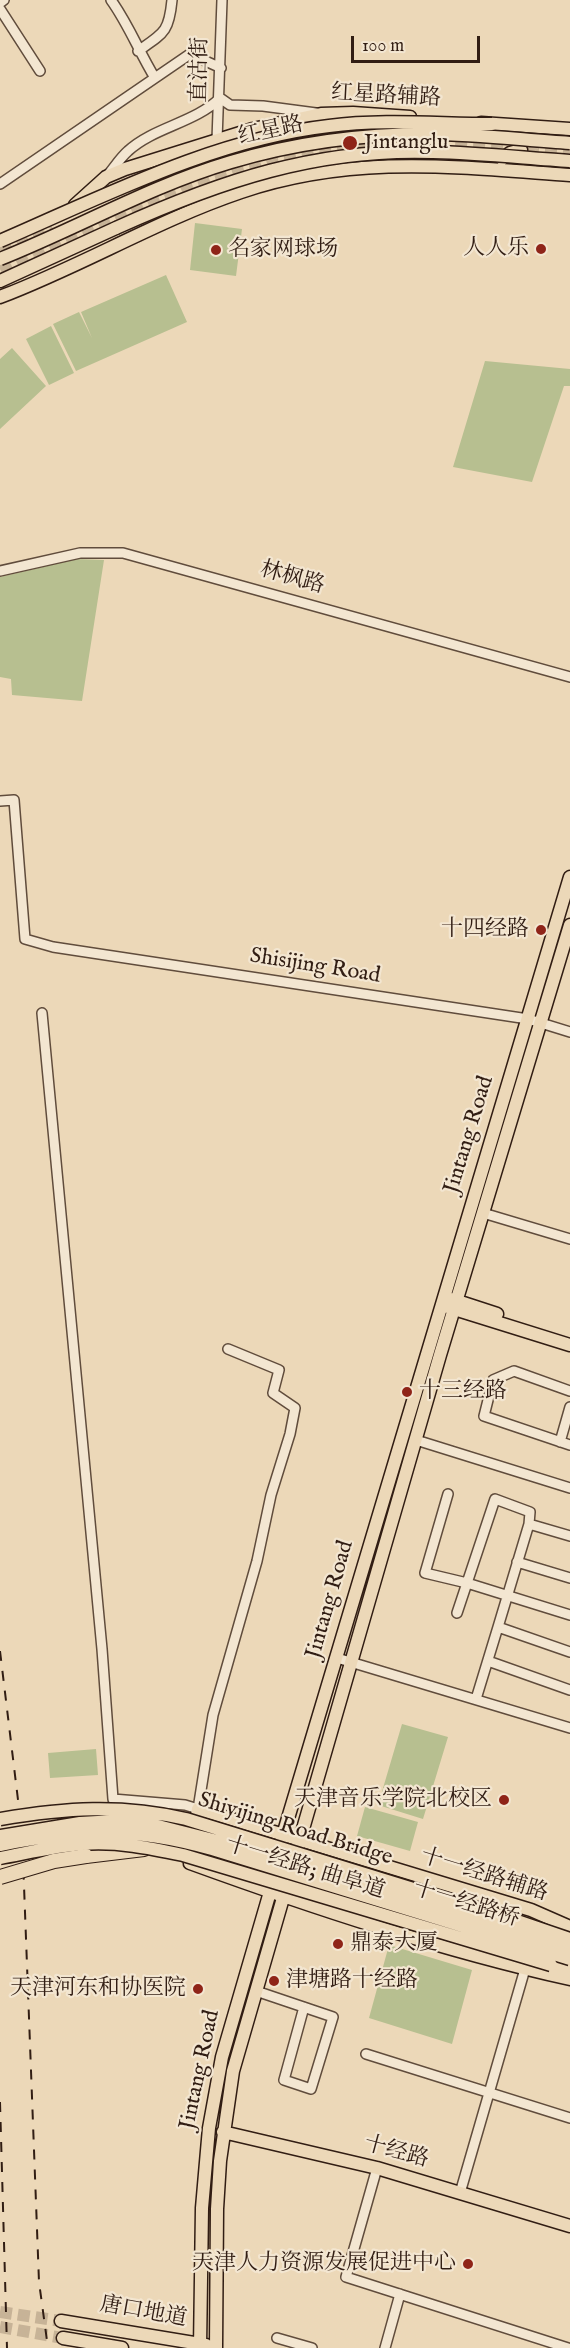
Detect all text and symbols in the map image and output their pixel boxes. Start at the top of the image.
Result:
scale bar [354,24,483,62]
text: 100 m [362,35,404,58]
street label: 直沽街 [187,37,215,103]
street label: 红星路辅路 [330,81,442,113]
street label: 红星路 [236,112,306,152]
place label: Jintanglu [364,130,448,156]
marker: Jintanglu [341,134,359,152]
place label: 人人乐 [463,236,529,262]
place label: 名家网球场 [228,237,338,263]
marker: 人人乐 [534,242,548,256]
marker: 名家网球场 [209,243,223,257]
street label: 林枫路 [257,557,327,601]
place label: 十四经路 [441,917,529,943]
marker: 十四经路 [534,923,548,937]
street label: Shisijing Road [248,944,382,990]
street label: Jintang Road [440,1073,500,1197]
place label: 十三经路 [419,1379,507,1405]
marker: 十三经路 [400,1385,414,1399]
street label: Jintang Road [302,1538,360,1662]
place label: 天津音乐学院北校区 [294,1787,492,1813]
street label: Shiyijing Road Bridge [195,1788,395,1872]
marker: 天津音乐学院北校区 [497,1793,511,1807]
street label: 十一经路; 曲阜道 [222,1832,388,1906]
street label: 十一经路辅路 [417,1844,551,1908]
street label: 十一经路桥 [410,1876,522,1934]
place label: 鼎泰大厦 [350,1931,438,1957]
marker: 鼎泰大厦 [331,1937,345,1951]
place label: 津塘路十经路 [286,1968,418,1994]
marker: 津塘路十经路 [267,1974,281,1988]
place label: 天津河东和协医院 [10,1976,186,2002]
marker: 天津河东和协医院 [191,1982,205,1996]
street label: Jintang Road [175,2008,227,2132]
street label: 十经路 [361,2132,431,2174]
place label: 天津人力资源发展促进中心 [192,2251,456,2277]
marker: 天津人力资源发展促进中心 [461,2257,475,2271]
street label: 唐口地道 [97,2292,189,2334]

